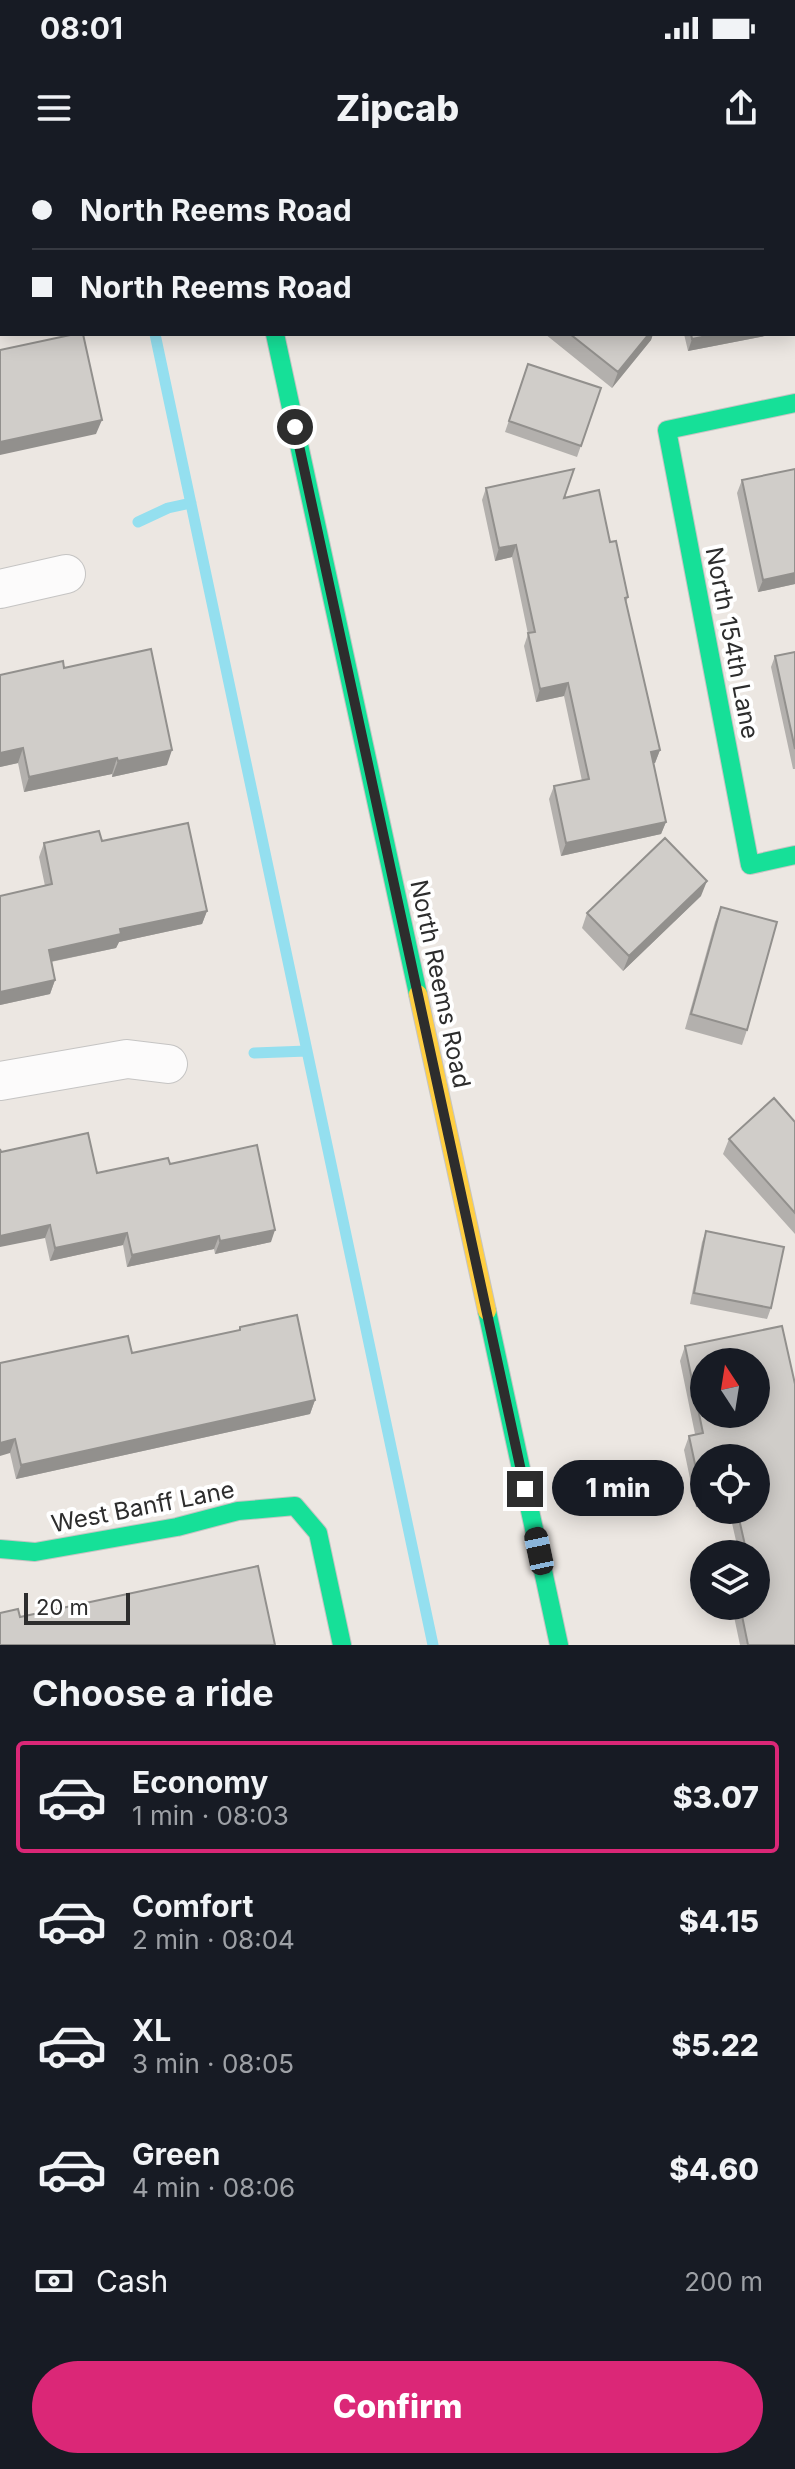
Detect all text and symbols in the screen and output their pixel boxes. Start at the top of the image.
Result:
text: 08:01 [40,10,123,46]
icon: menu [32,86,76,130]
text: Zipcab [336,86,459,130]
icon: share [719,86,763,130]
text: North Reems Road [80,192,352,228]
text: North Reems Road [80,269,352,305]
route start [277,409,313,445]
street label: North 154th Lane [700,545,765,741]
street label: North Reems Road [404,877,477,1091]
north arrow [690,1348,770,1428]
map controls [690,1348,770,1620]
button: locate [690,1444,770,1524]
callout: 1 min [553,1461,685,1517]
route end [507,1471,543,1507]
text: 1 min [585,1472,651,1503]
street label: West Banff Lane [49,1475,237,1538]
car [522,1525,556,1577]
button: layers [690,1540,770,1620]
scale bar [24,1589,130,1625]
text: 20 m [36,1594,89,1620]
text: Choose a ride [32,1671,274,1715]
icon: car [36,1761,108,1833]
text: Economy [132,1764,268,1800]
text: $3.07 [673,1779,759,1815]
text: 1 min · 08:03 [132,1800,289,1831]
icon: car [36,1885,108,1957]
text: Comfort [132,1888,253,1924]
text: $4.15 [679,1903,759,1939]
text: 2 min · 08:04 [132,1924,295,1955]
icon: car [36,2009,108,2081]
text: XL [132,2012,171,2048]
text: $5.22 [671,2027,759,2063]
text: 3 min · 08:05 [132,2048,294,2079]
icon: car [36,2133,108,2205]
text: Green [132,2136,220,2172]
text: $4.60 [669,2151,759,2187]
text: 4 min · 08:06 [132,2172,295,2203]
icon: cash [32,2259,76,2303]
text: Cash [96,2263,168,2299]
text: 200 m [684,2266,763,2297]
button: Confirm [32,2361,763,2453]

